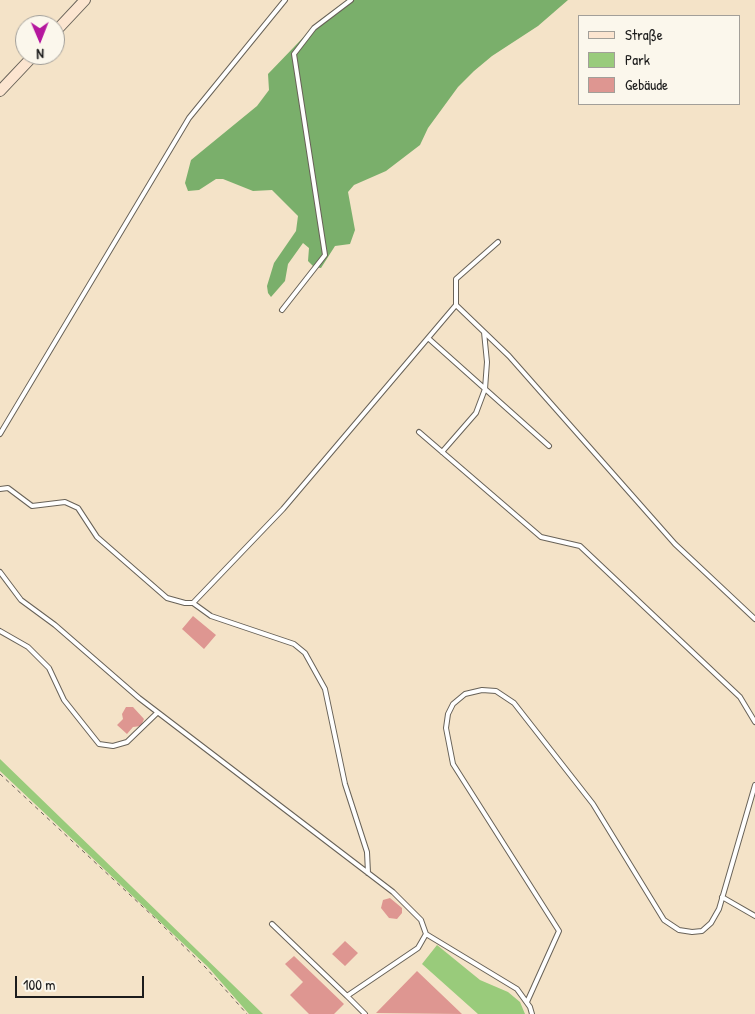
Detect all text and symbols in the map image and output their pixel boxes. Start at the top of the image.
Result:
north arrow [15,15,65,65]
legend [578,15,740,105]
text: Straße [625,24,663,45]
text: N [36,45,44,64]
text: Park [625,49,650,70]
text: Gebäude [625,74,668,95]
scale bar [18,966,146,998]
text: 100 m [23,974,56,995]

